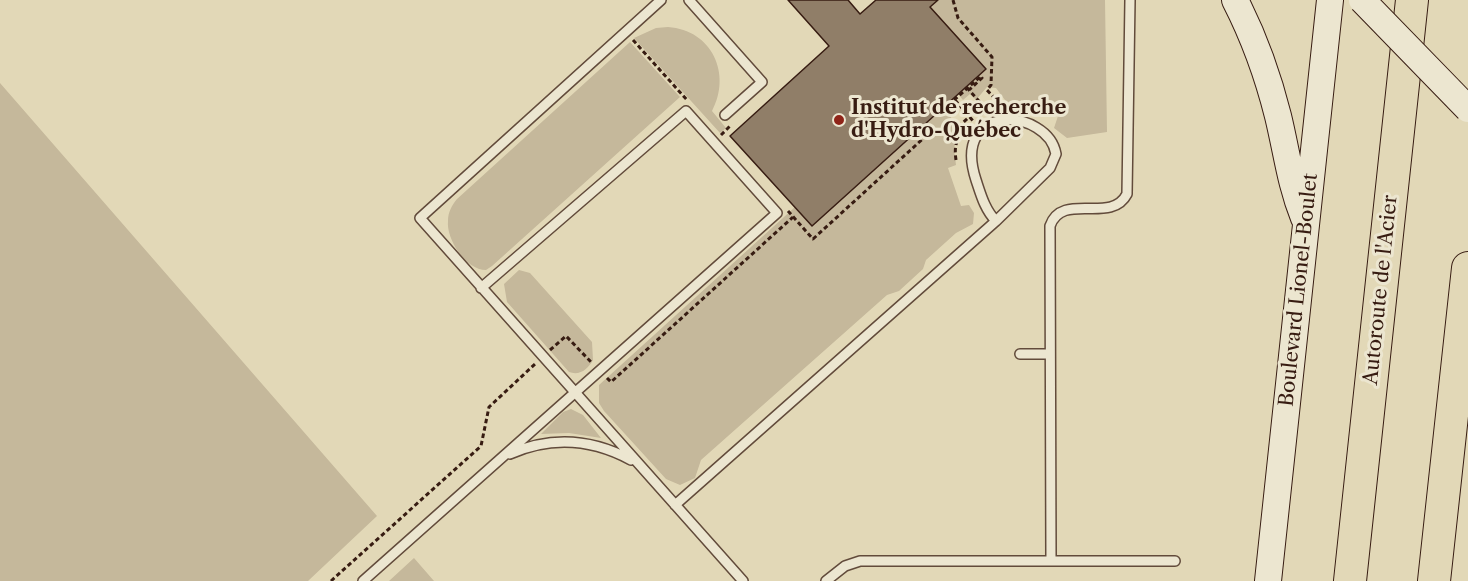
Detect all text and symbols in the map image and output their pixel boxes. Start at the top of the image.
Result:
place label: Institut de recherche d'Hydro-Québec [851,96,1066,143]
marker: Institut de recherche d'Hydro-Québec [832,113,846,127]
street label: Boulevard Lionel-Boulet [1275,172,1323,408]
street label: Autoroute de l'Acier [1359,194,1403,386]

